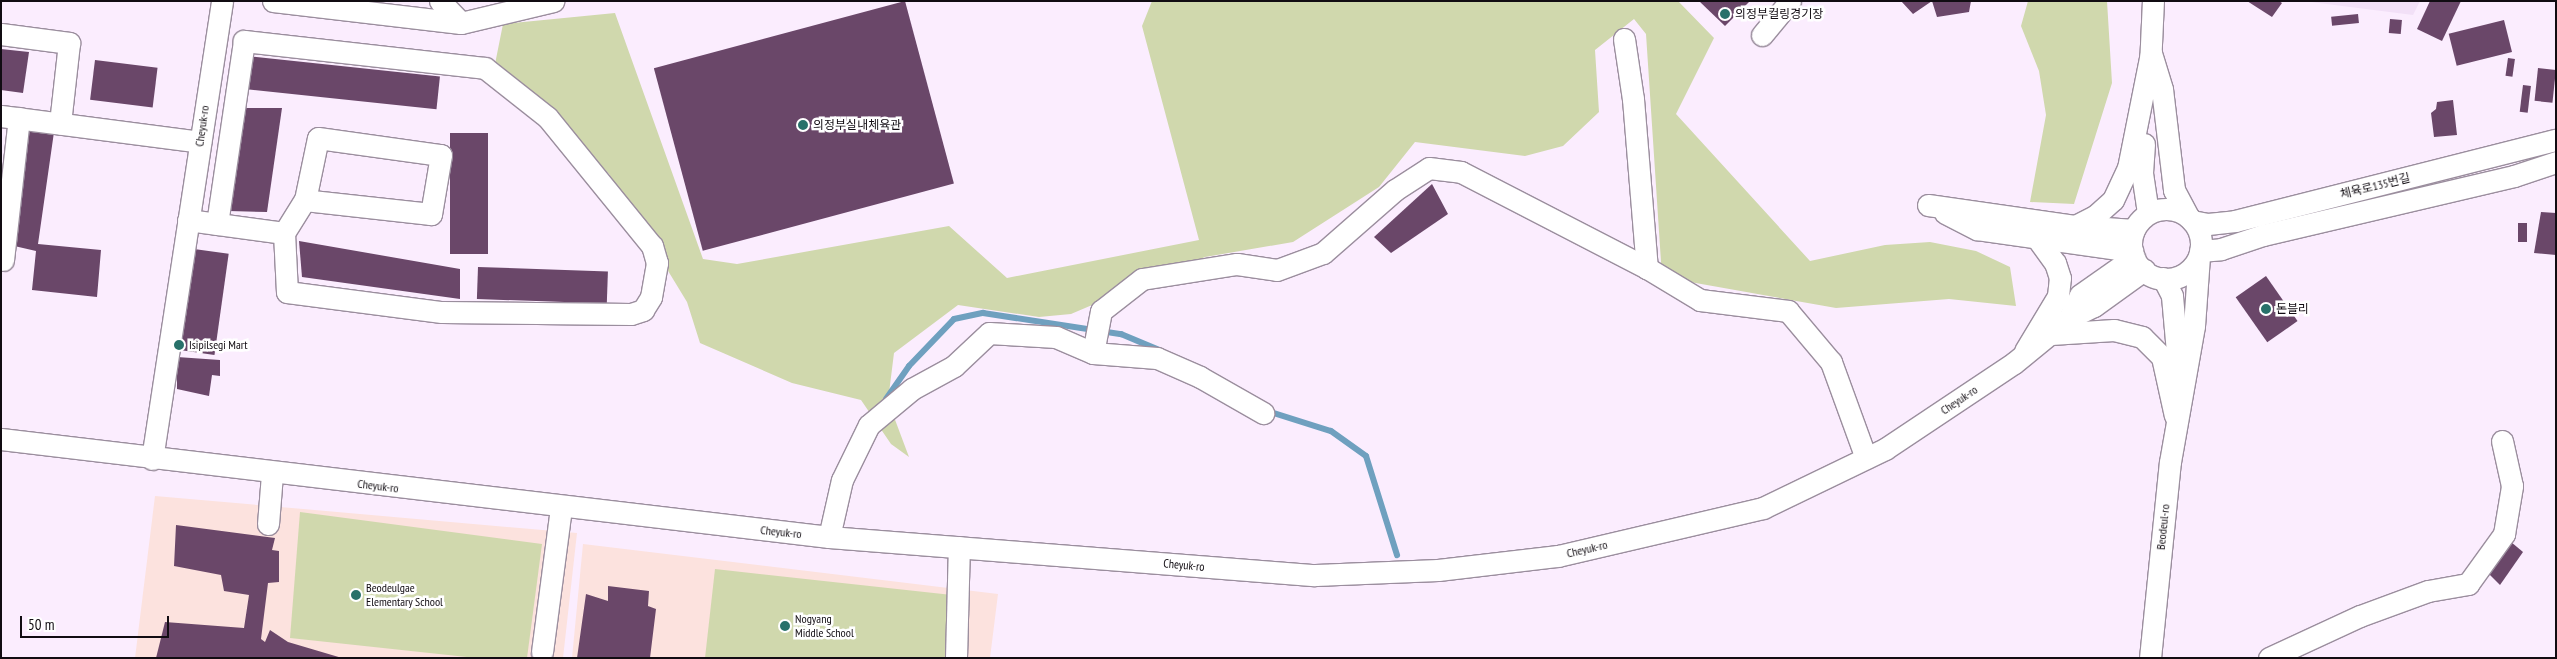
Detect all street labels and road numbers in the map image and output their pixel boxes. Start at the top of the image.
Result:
street label: Cheyuk-ro [192,104,212,148]
street label: 체육로135번길 [2339,170,2411,202]
street label: Cheyuk-ro [1938,382,1980,418]
street label: Cheyuk-ro [357,476,399,496]
street label: Beodeul-ro [2153,503,2173,551]
street label: Cheyuk-ro [760,523,802,541]
street label: Cheyuk-ro [1565,537,1609,561]
street label: Cheyuk-ro [1163,556,1205,574]

